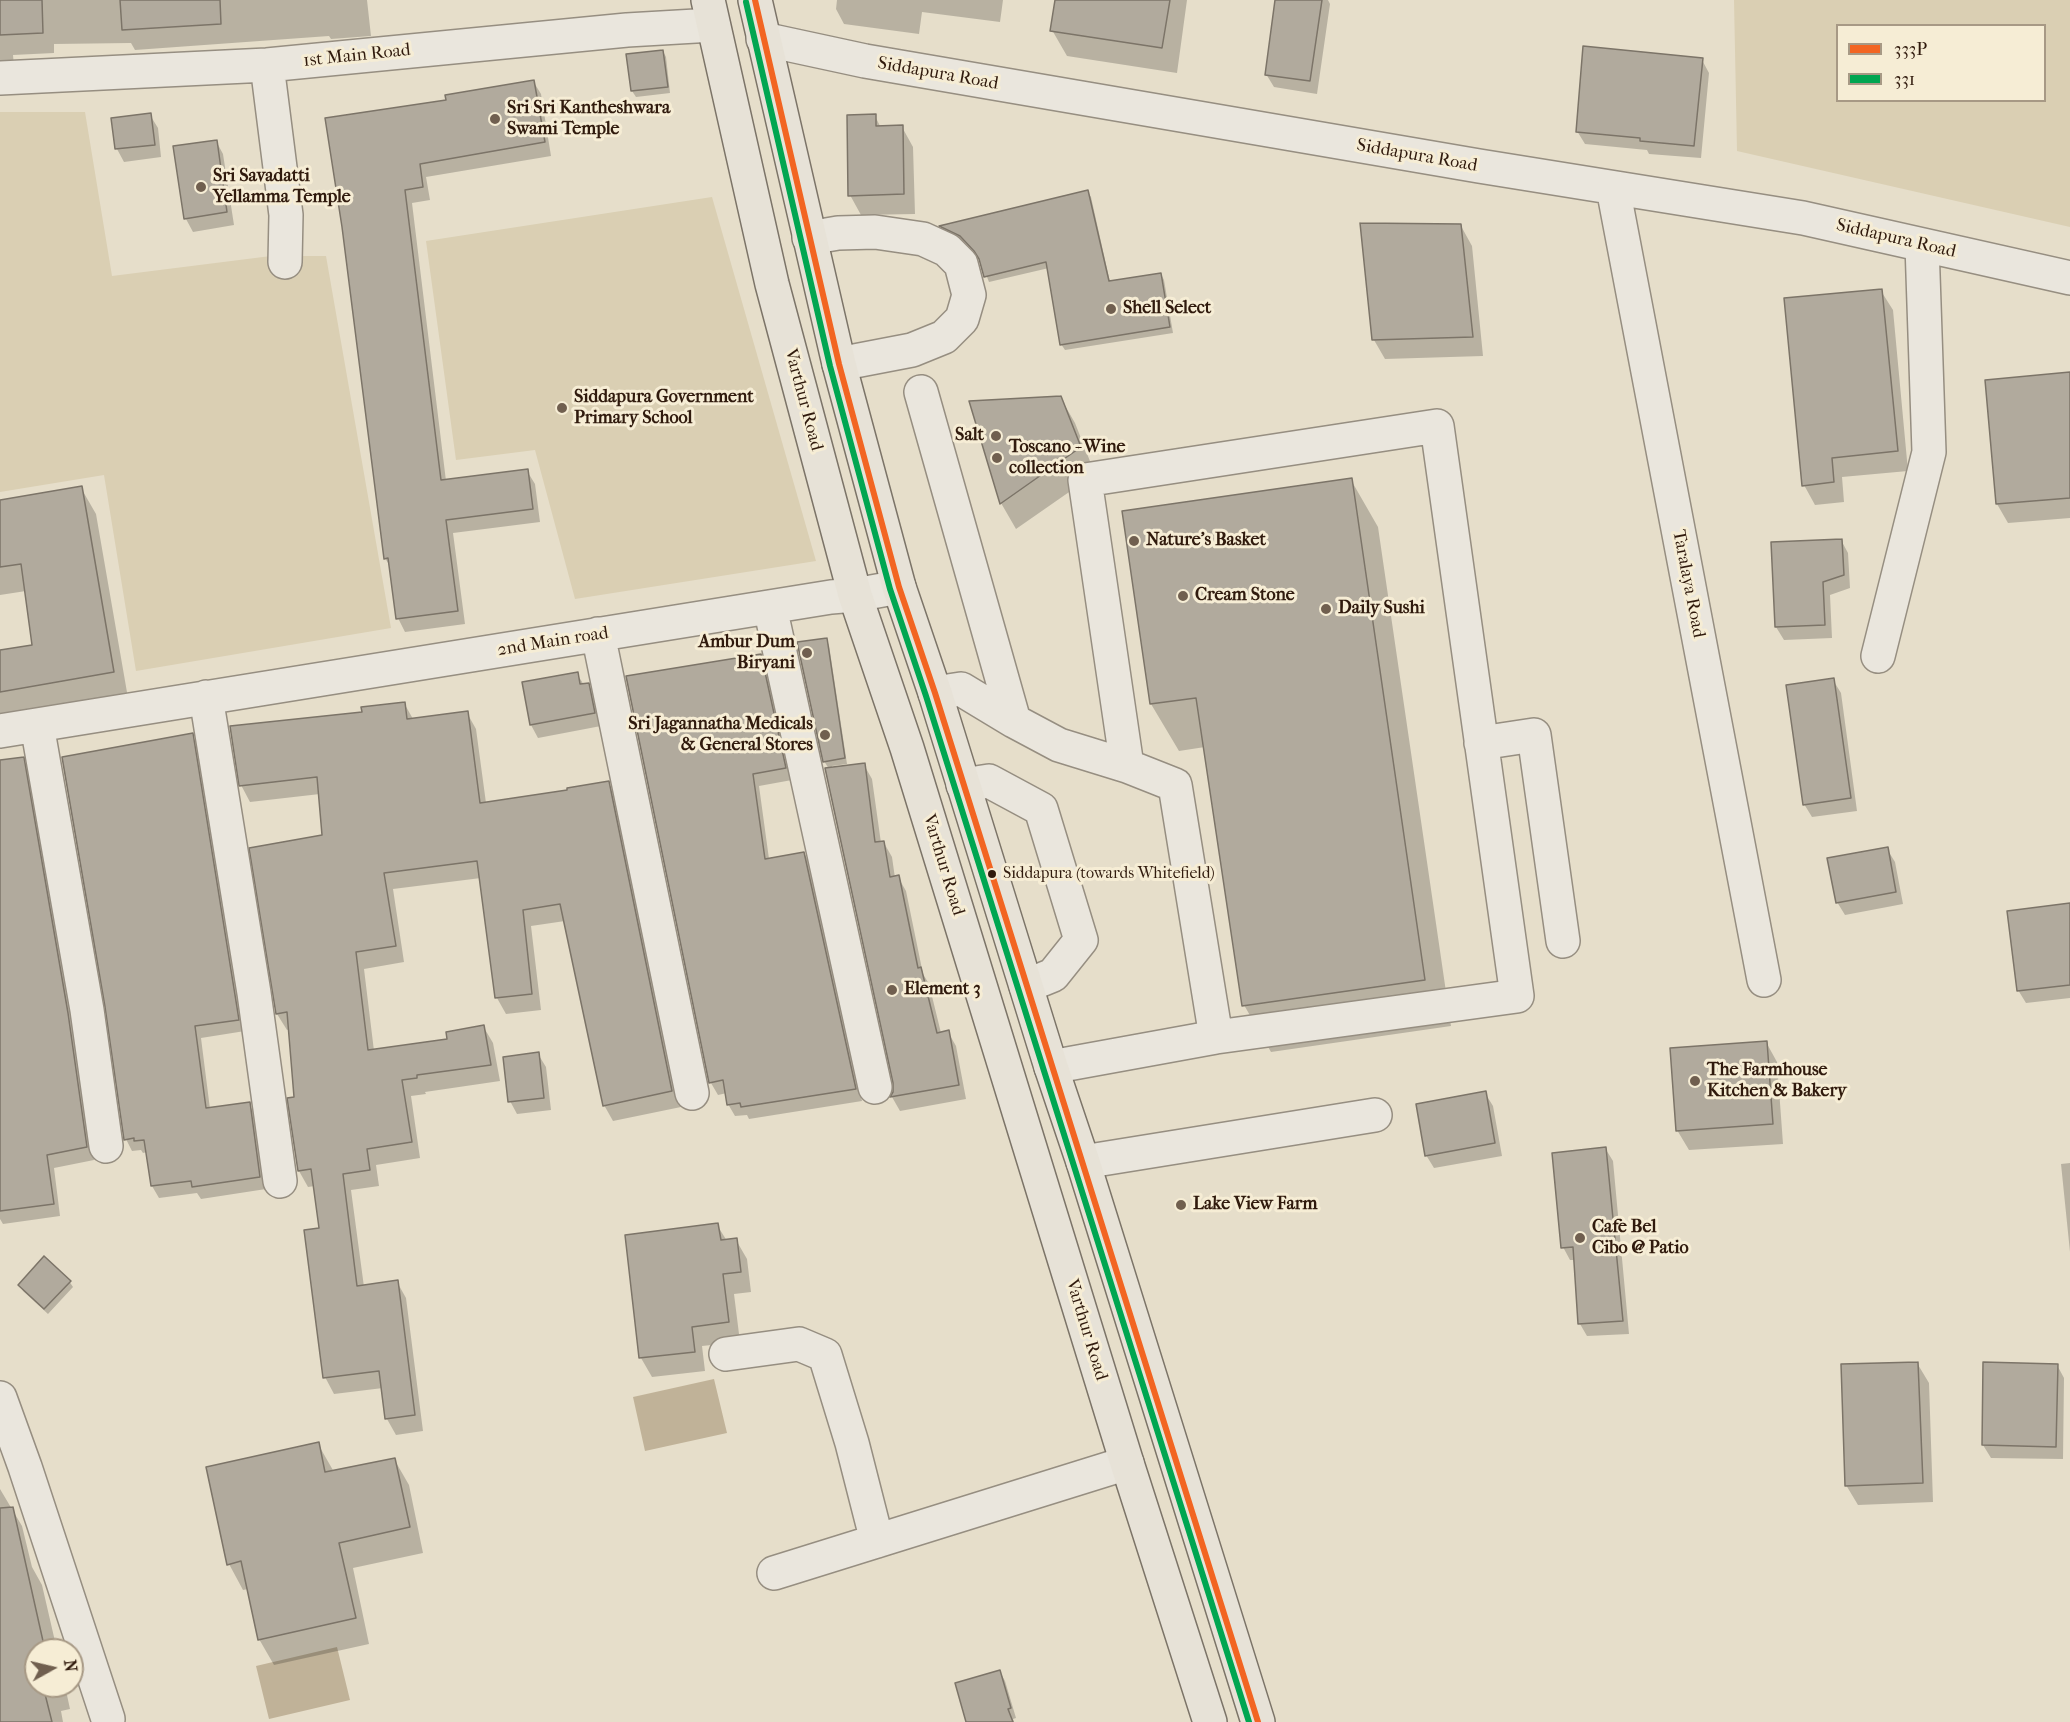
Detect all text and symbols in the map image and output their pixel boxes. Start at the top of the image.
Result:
legend [1836,24,2046,102]
text: 333P [1894,39,1927,60]
street label: 1st Main Road [302,40,412,72]
street label: Siddapura Road [876,53,1000,95]
text: 331 [1894,69,1915,90]
place label: Sri Sri Kantheshwara Swami Temple [507,98,670,140]
marker: Sri Sri Kantheshwara Swami Temple [488,112,502,126]
street label: Siddapura Road [1355,135,1479,177]
place label: Sri Savadatti Yellamma Temple [213,166,351,208]
marker: Sri Savadatti Yellamma Temple [194,180,208,194]
street label: Siddapura Road [1834,215,1958,263]
place label: Shell Select [1123,298,1211,320]
marker: Shell Select [1104,302,1118,316]
street label: Varthur Road [779,347,827,453]
place label: Siddapura Government Primary School [574,387,754,430]
marker: Siddapura Government Primary School [555,401,569,415]
place label: Salt [955,425,984,447]
marker: Salt [989,429,1003,443]
place label: Toscano - Wine collection [1009,437,1126,480]
marker: Toscano - Wine collection [990,451,1004,465]
street label: Taralaya Road [1667,528,1709,640]
place label: Nature's Basket [1146,530,1266,552]
marker: Nature's Basket [1127,534,1141,548]
place label: Cream Stone [1195,585,1295,607]
marker: Cream Stone [1176,589,1190,603]
place label: Daily Sushi [1338,598,1425,620]
marker: Daily Sushi [1319,602,1333,616]
street label: 2nd Main road [496,623,610,661]
place label: Ambur Dum Biryani [699,632,795,674]
marker: Ambur Dum Biryani [800,646,814,660]
place label: Sri Jagannatha Medicals & General Stores [628,714,813,756]
marker: Sri Jagannatha Medicals & General Stores [818,728,832,742]
street label: Varthur Road [917,812,969,918]
place label: Siddapura (towards Whitefield) [1003,864,1215,884]
marker: Siddapura (towards Whitefield) [986,868,998,880]
place label: Element 3 [904,979,981,1001]
marker: Element 3 [885,983,899,997]
place label: The Farmhouse Kitchen & Bakery [1707,1060,1847,1102]
marker: The Farmhouse Kitchen & Bakery [1688,1074,1702,1088]
place label: Lake View Farm [1193,1194,1317,1216]
marker: Lake View Farm [1174,1198,1188,1212]
place label: Cafe Bel Cibo @ Patio [1592,1217,1689,1260]
marker: Cafe Bel Cibo @ Patio [1573,1231,1587,1245]
street label: Varthur Road [1060,1277,1112,1383]
north arrow [24,1638,84,1698]
text: N [60,1658,81,1673]

